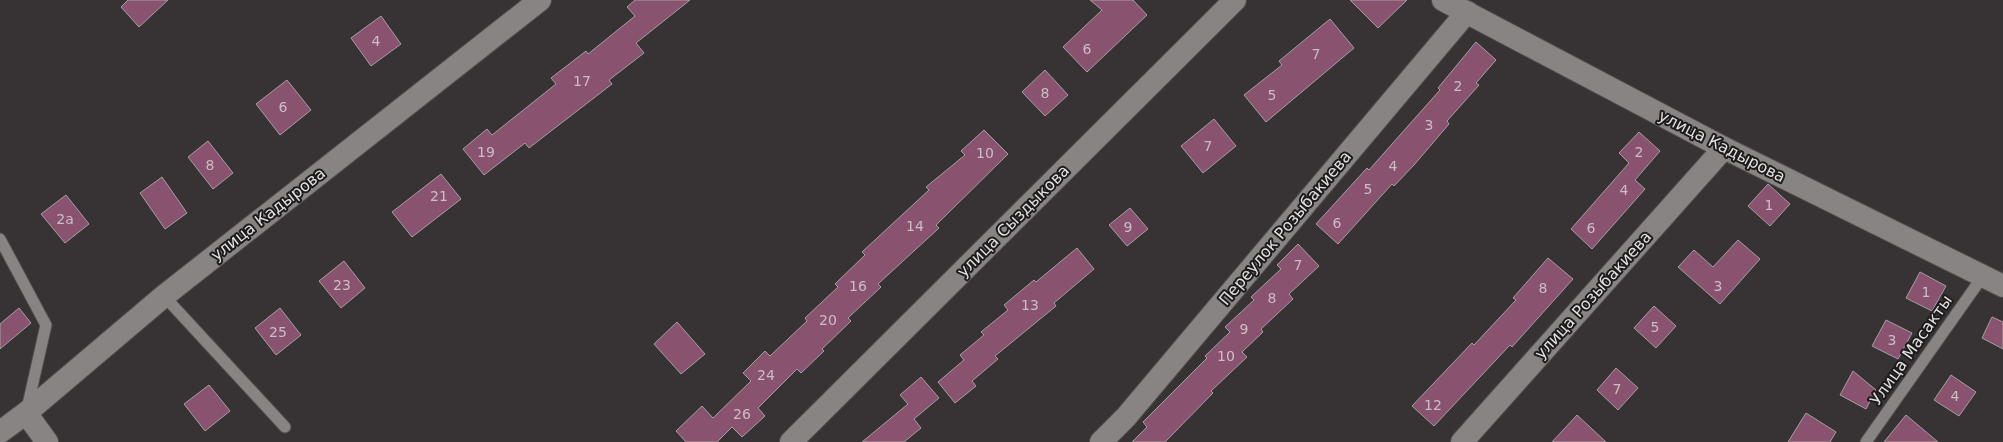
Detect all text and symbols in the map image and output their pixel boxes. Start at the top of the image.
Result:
house number: 4 [372,33,381,49]
house number: 6 [1083,41,1092,57]
house number: 7 [1312,46,1320,62]
house number: 17 [573,73,591,89]
house number: 2 [1454,78,1462,94]
house number: 8 [1041,85,1049,101]
house number: 5 [1268,87,1276,103]
house number: 6 [279,99,288,115]
street label: улица Кадырова [1655,106,1789,186]
house number: 3 [1425,117,1433,133]
house number: 7 [1204,138,1212,154]
house number: 19 [477,144,495,160]
house number: 2 [1635,144,1643,160]
house number: 10 [976,145,994,161]
street label: Переулок Розыбакиева [1215,147,1355,309]
house number: 8 [206,157,214,173]
house number: 4 [1389,158,1398,174]
street label: улица Сыздыкова [953,161,1073,281]
street label: улица Кадырова [207,163,329,265]
house number: 5 [1364,181,1372,197]
house number: 4 [1620,182,1629,198]
house number: 21 [430,188,448,204]
house number: 1 [1765,197,1773,213]
house number: 2а [56,211,74,227]
house number: 6 [1333,215,1342,231]
house number: 14 [906,218,924,234]
house number: 9 [1124,219,1132,235]
house number: 6 [1587,220,1596,236]
street label: улица Розыбакиева [1531,227,1655,363]
house number: 7 [1294,257,1302,273]
house number: 23 [333,277,351,293]
house number: 16 [849,278,867,294]
house number: 3 [1714,278,1722,294]
house number: 8 [1539,280,1547,296]
house number: 1 [1922,284,1930,300]
house number: 8 [1268,290,1276,306]
street label: Улица Масакты [1866,291,1956,409]
house number: 13 [1021,297,1039,313]
house number: 20 [819,312,837,328]
house number: 5 [1651,319,1659,335]
house number: 9 [1240,321,1248,337]
house number: 25 [269,324,287,340]
house number: 3 [1888,332,1896,348]
house number: 10 [1217,348,1235,364]
house number: 24 [757,367,775,383]
house number: 7 [1613,381,1621,397]
house number: 4 [1951,388,1960,404]
house number: 12 [1424,397,1442,413]
house number: 26 [733,406,751,422]

